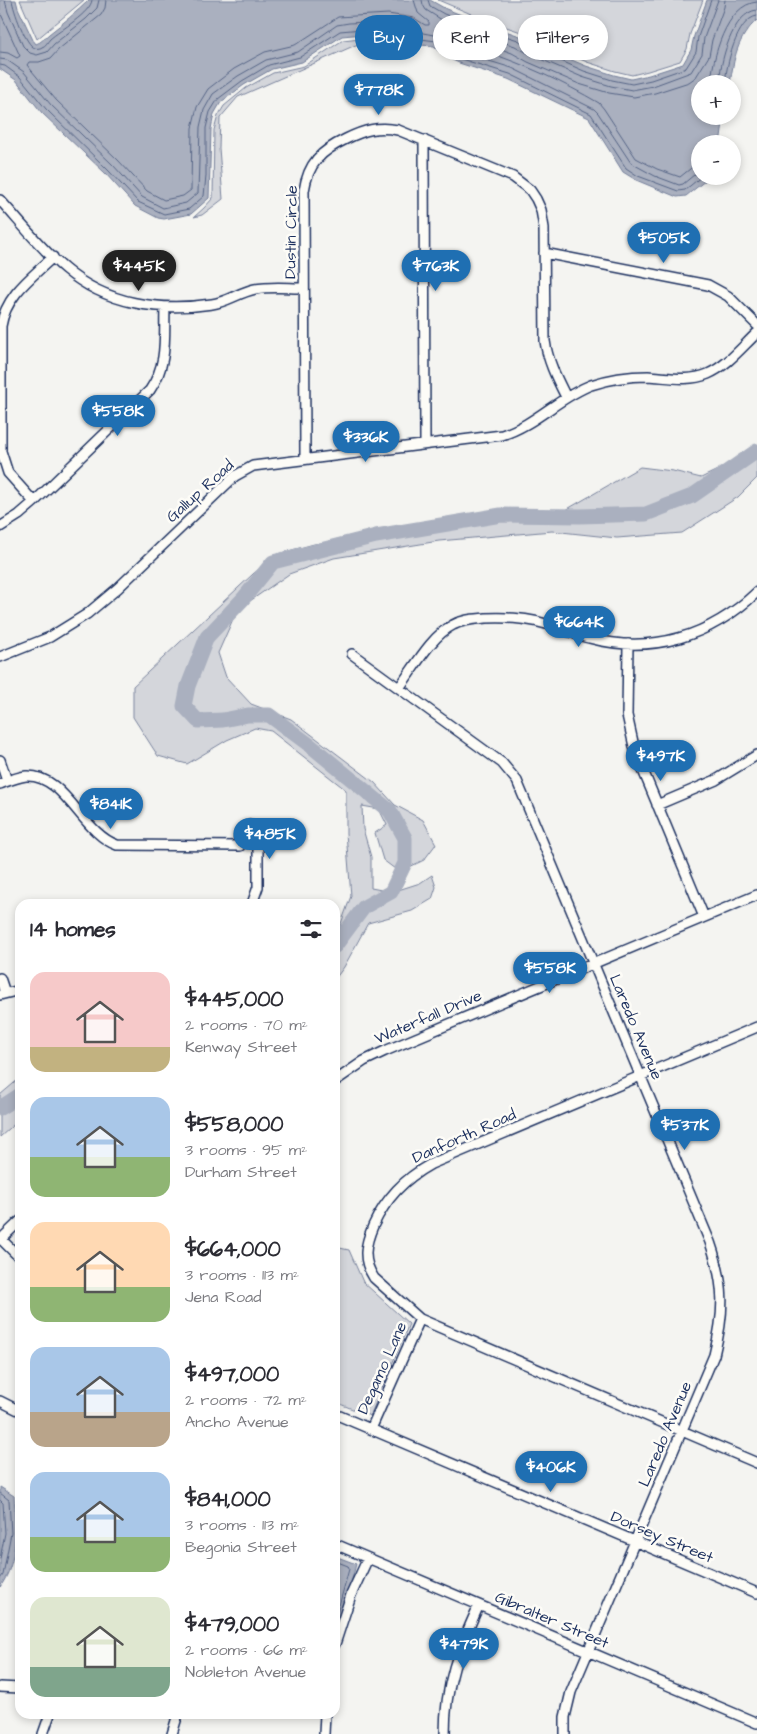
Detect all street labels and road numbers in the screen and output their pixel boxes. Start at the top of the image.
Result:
street label: Dustin Circle [279,185,303,279]
street label: Gallup Road [161,455,239,527]
street label: Laredo Avenue [604,971,668,1083]
street label: Waterfall Drive [371,984,485,1050]
street label: Danforth Road [409,1103,519,1169]
street label: Degamo Lane [352,1318,413,1418]
street label: Laredo Avenue [633,1378,697,1490]
street label: Dorsey Street [607,1505,717,1570]
street label: Gibralter Street [492,1586,613,1654]

